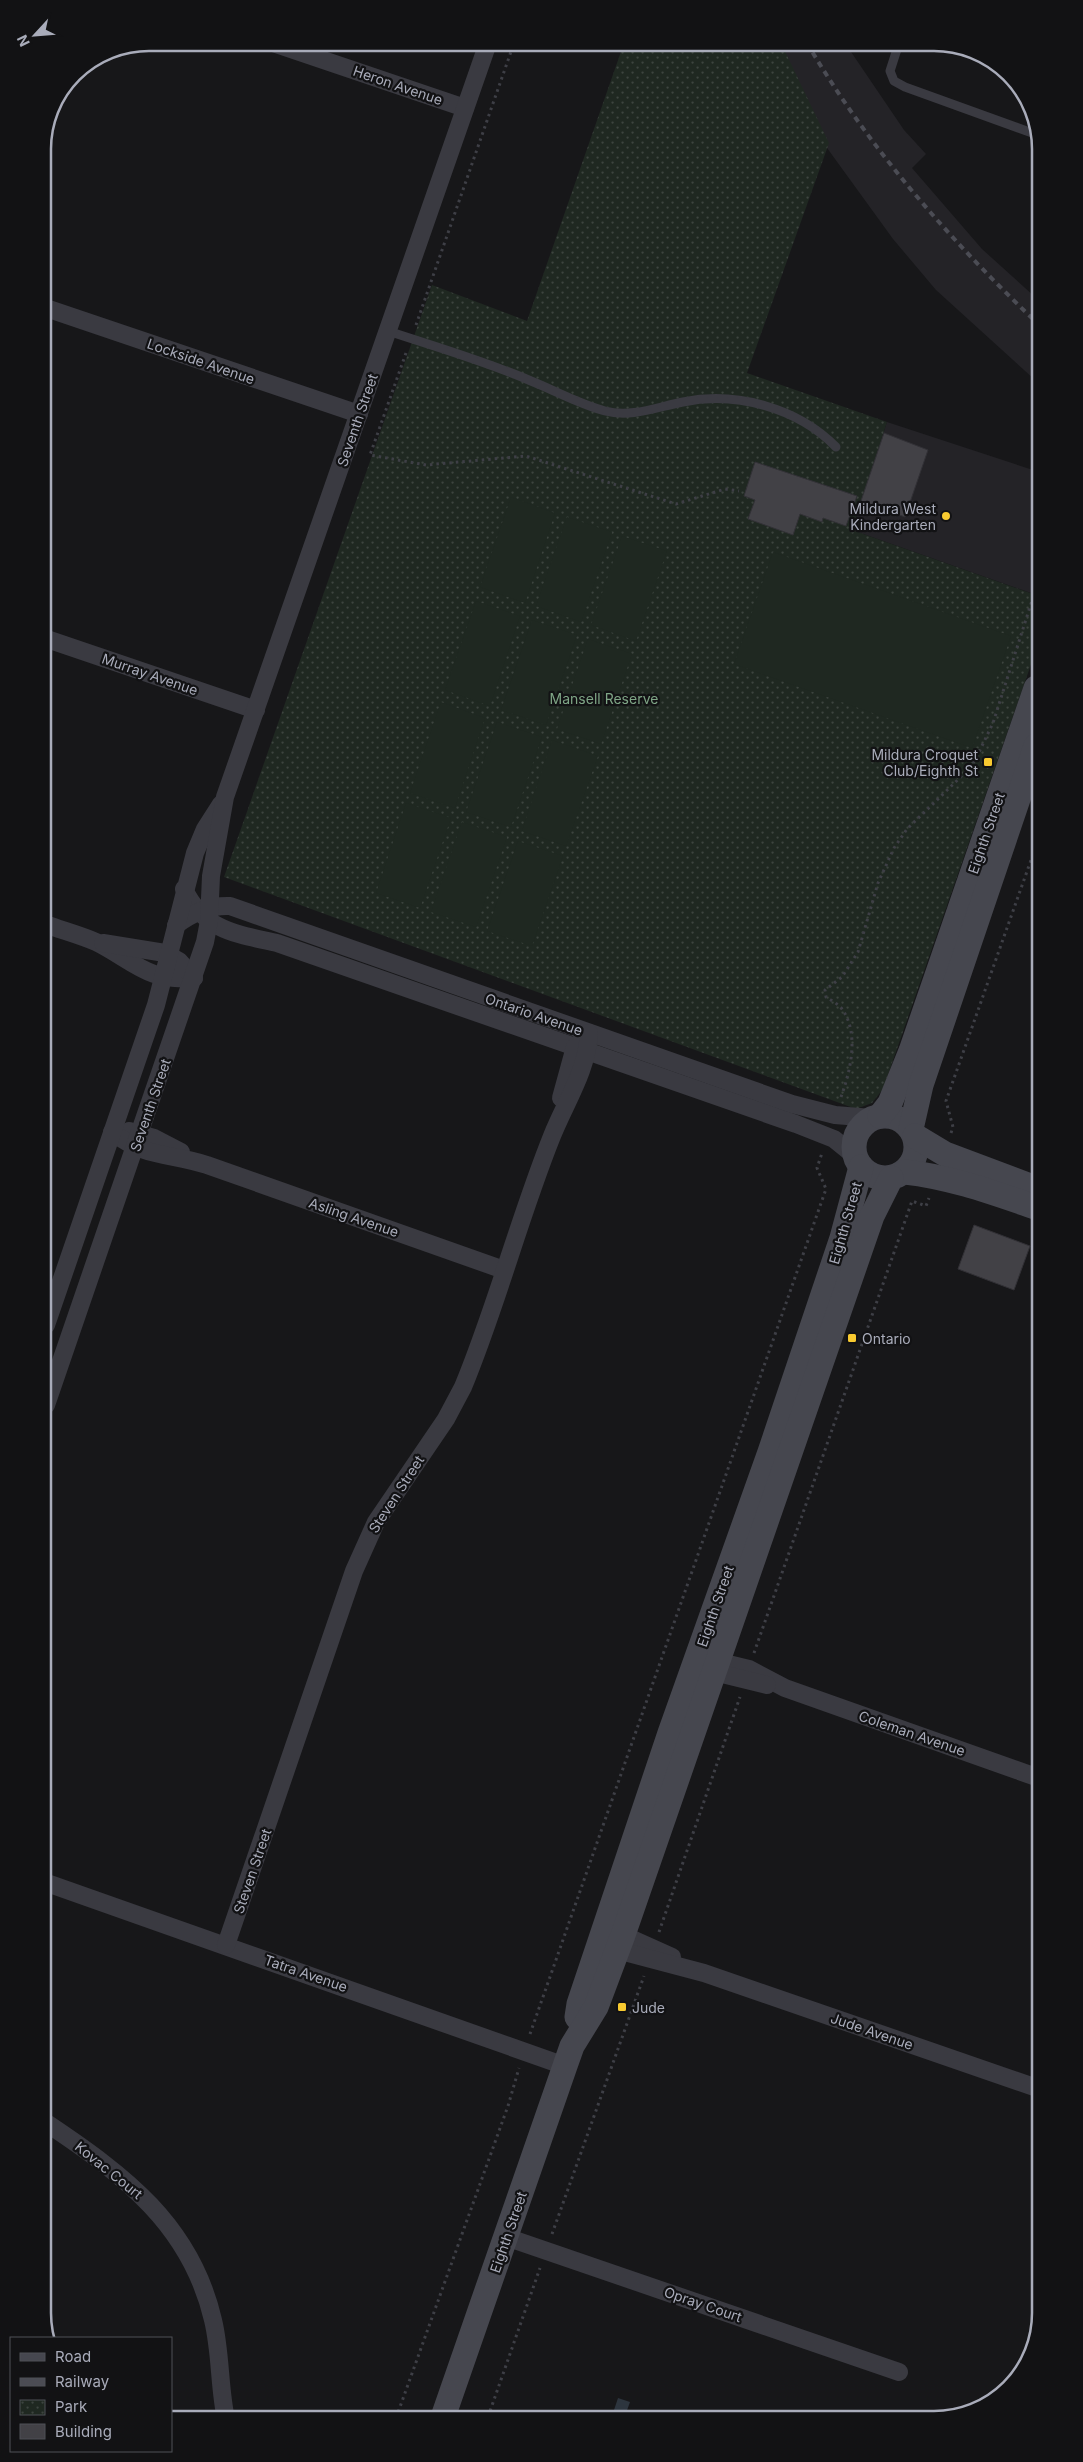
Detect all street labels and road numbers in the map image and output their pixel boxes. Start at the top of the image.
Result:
street label: Heron Avenue [351,62,445,108]
street label: Lockside Avenue [145,335,257,387]
street label: Seventh Street [333,371,381,469]
street label: Murray Avenue [100,650,200,698]
street label: Eighth Street [964,790,1008,876]
street label: Ontario Avenue [483,989,585,1039]
street label: Seventh Street [126,1056,174,1154]
street label: Eighth Street [825,1179,865,1266]
street label: Asling Avenue [307,1194,401,1240]
street label: Steven Street [365,1452,428,1536]
street label: Eighth Street [693,1563,737,1649]
street label: Coleman Avenue [856,1707,968,1759]
street label: Steven Street [230,1826,275,1916]
street label: Tatra Avenue [262,1951,350,1995]
street label: Jude Avenue [829,2009,915,2053]
street label: Kovac Court [72,2138,146,2203]
street label: Eighth Street [486,2189,530,2275]
street label: Opray Court [662,2283,744,2325]

